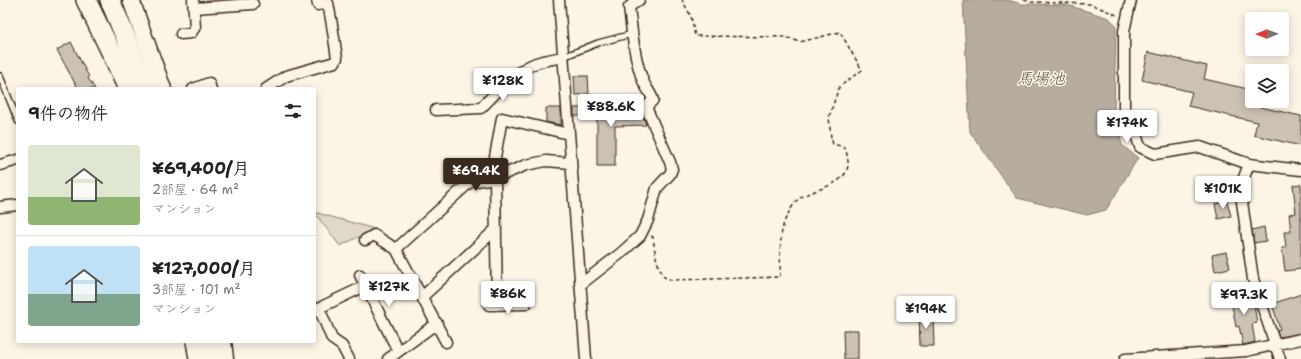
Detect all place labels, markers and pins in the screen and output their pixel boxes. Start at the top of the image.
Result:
pin: ¥128K [475,68,531,102]
pin: ¥88.6K [578,94,644,128]
pin: ¥174K [1099,110,1155,144]
pin: ¥69.4K [443,158,509,192]
pin: ¥101K [1195,176,1251,210]
pin: ¥127K [361,274,417,308]
pin: ¥86K [484,281,532,315]
pin: ¥97.3K [1211,282,1277,316]
pin: ¥194K [898,296,954,330]

